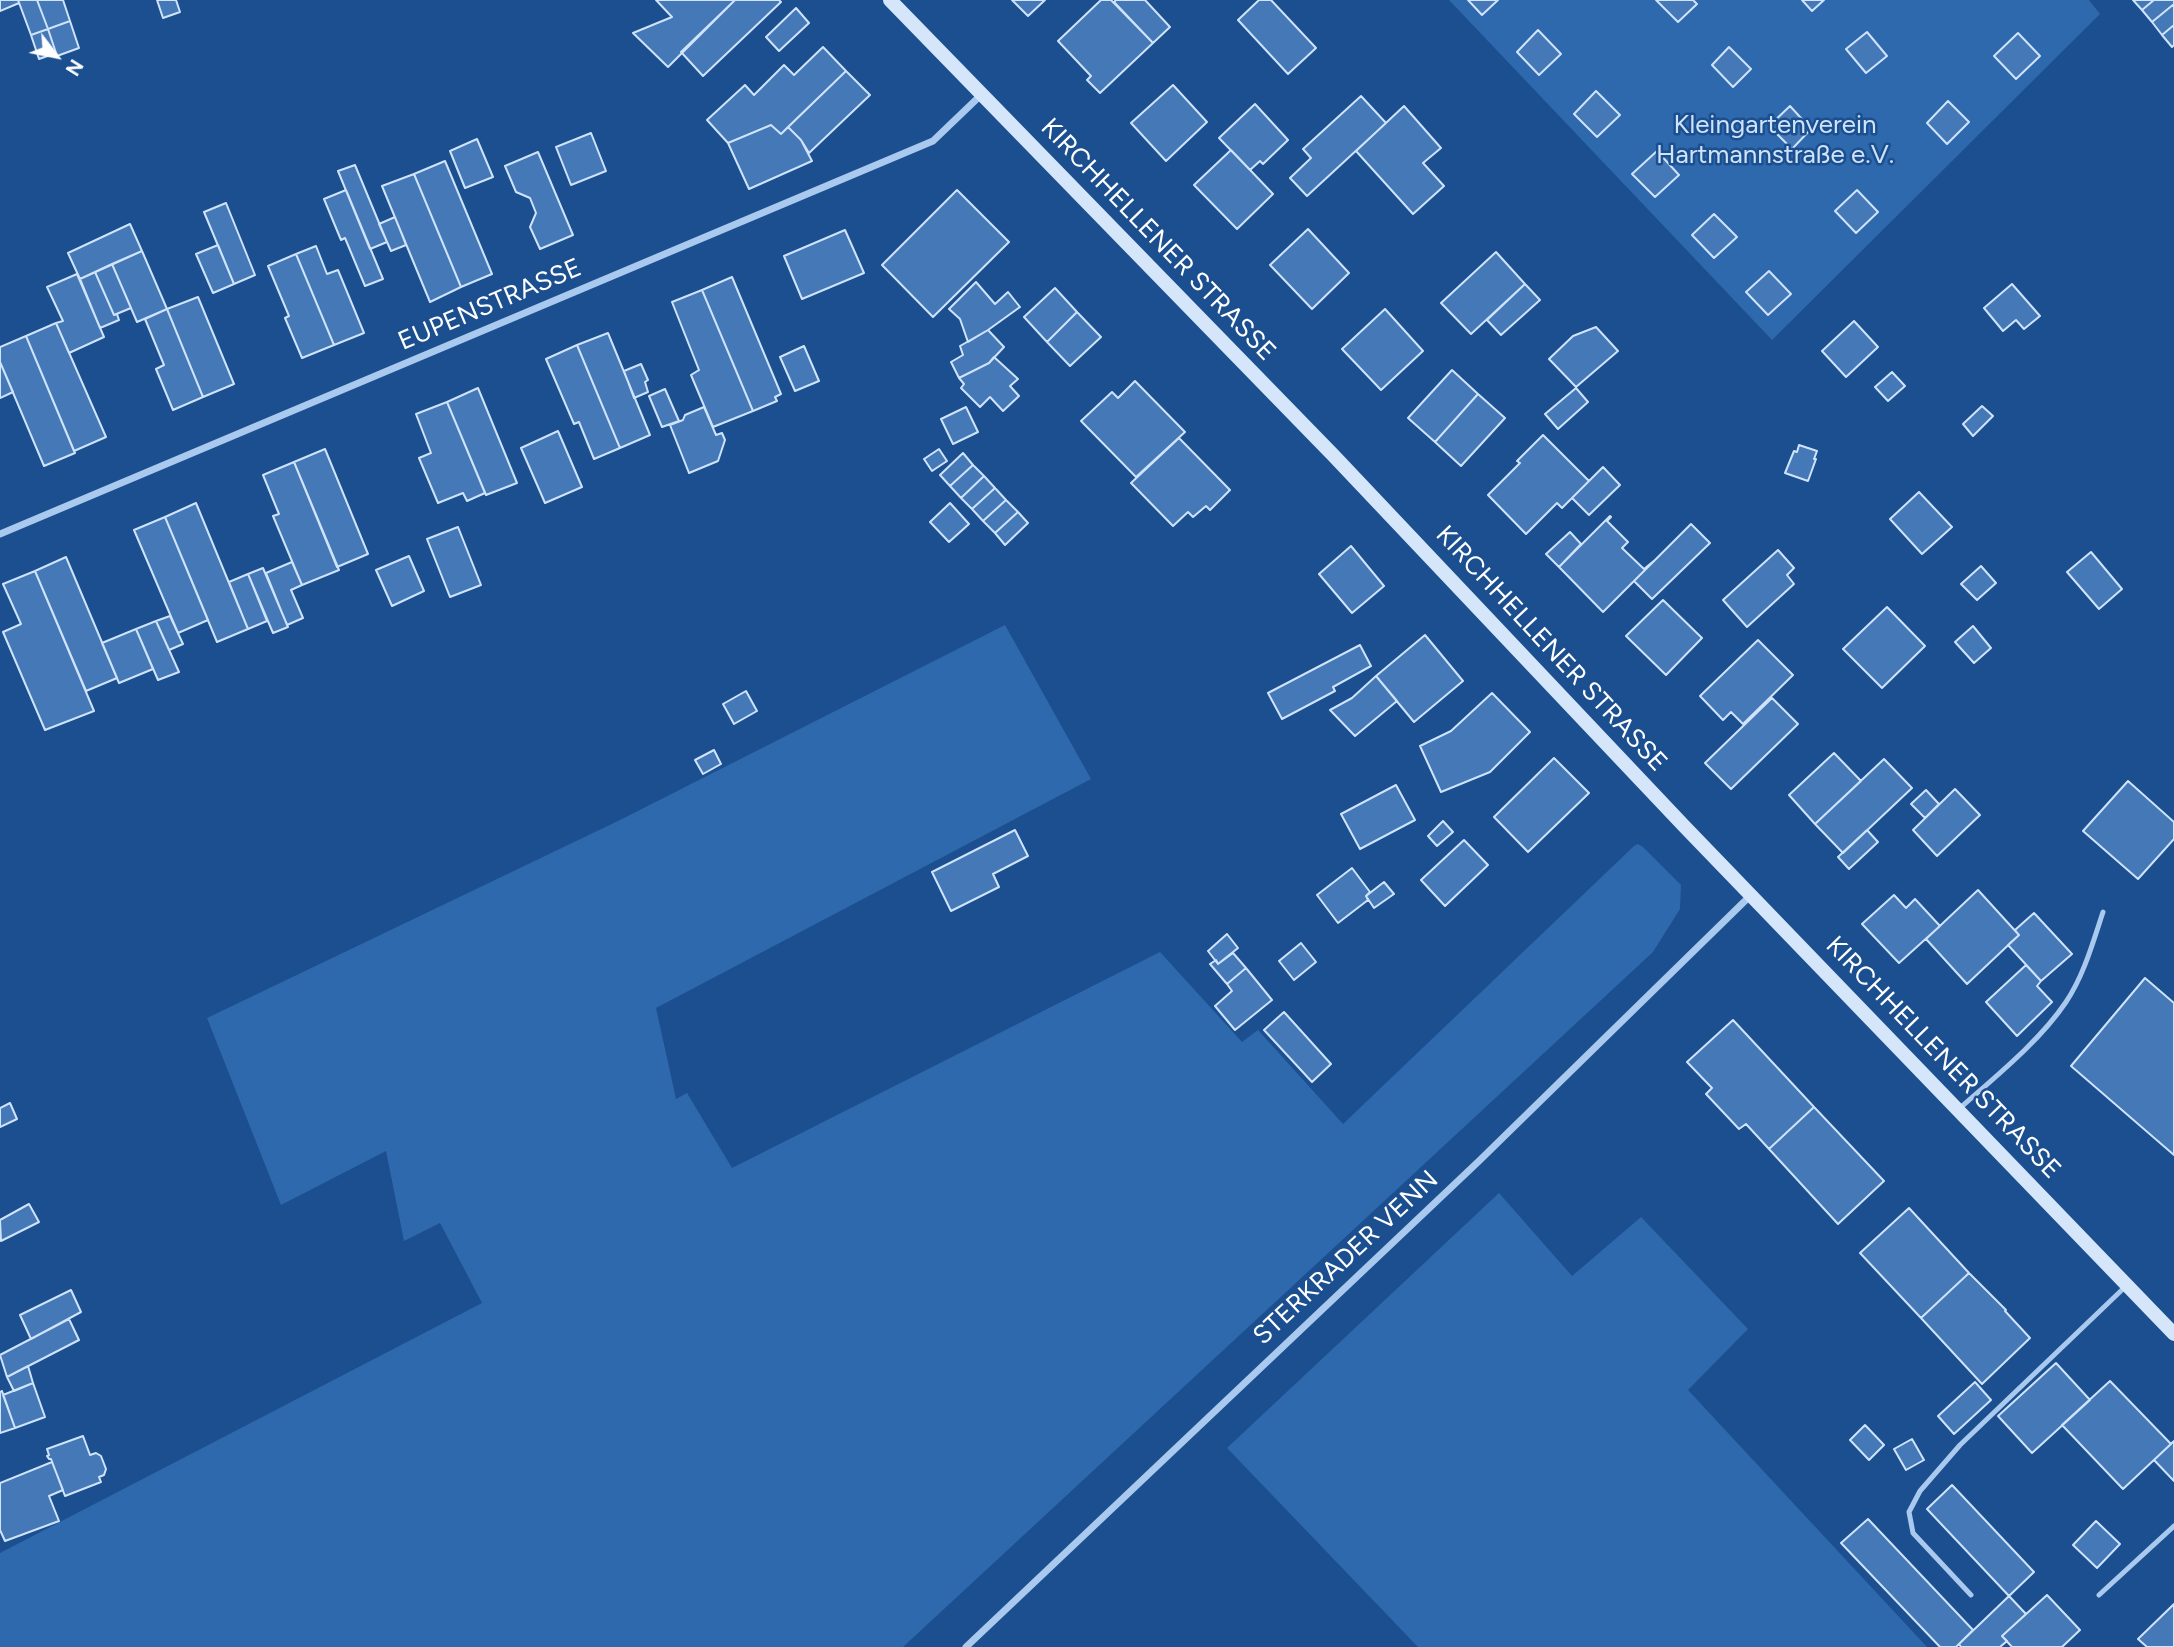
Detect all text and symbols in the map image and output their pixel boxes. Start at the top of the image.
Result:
north arrow [21,21,91,91]
text: N [61,55,88,80]
park label: Kleingartenverein Hartmannstraße e.V. [1656,109,1894,170]
street label: KIRCHHELLENER STRASSE [1034,112,1282,368]
street label: EUPENSTRASSE [394,252,586,358]
street label: KIRCHHELLENER STRASSE [1429,520,1673,778]
street label: KIRCHHELLENER STRASSE [1819,930,2067,1186]
street label: STERKRADER VENN [1247,1164,1445,1352]

